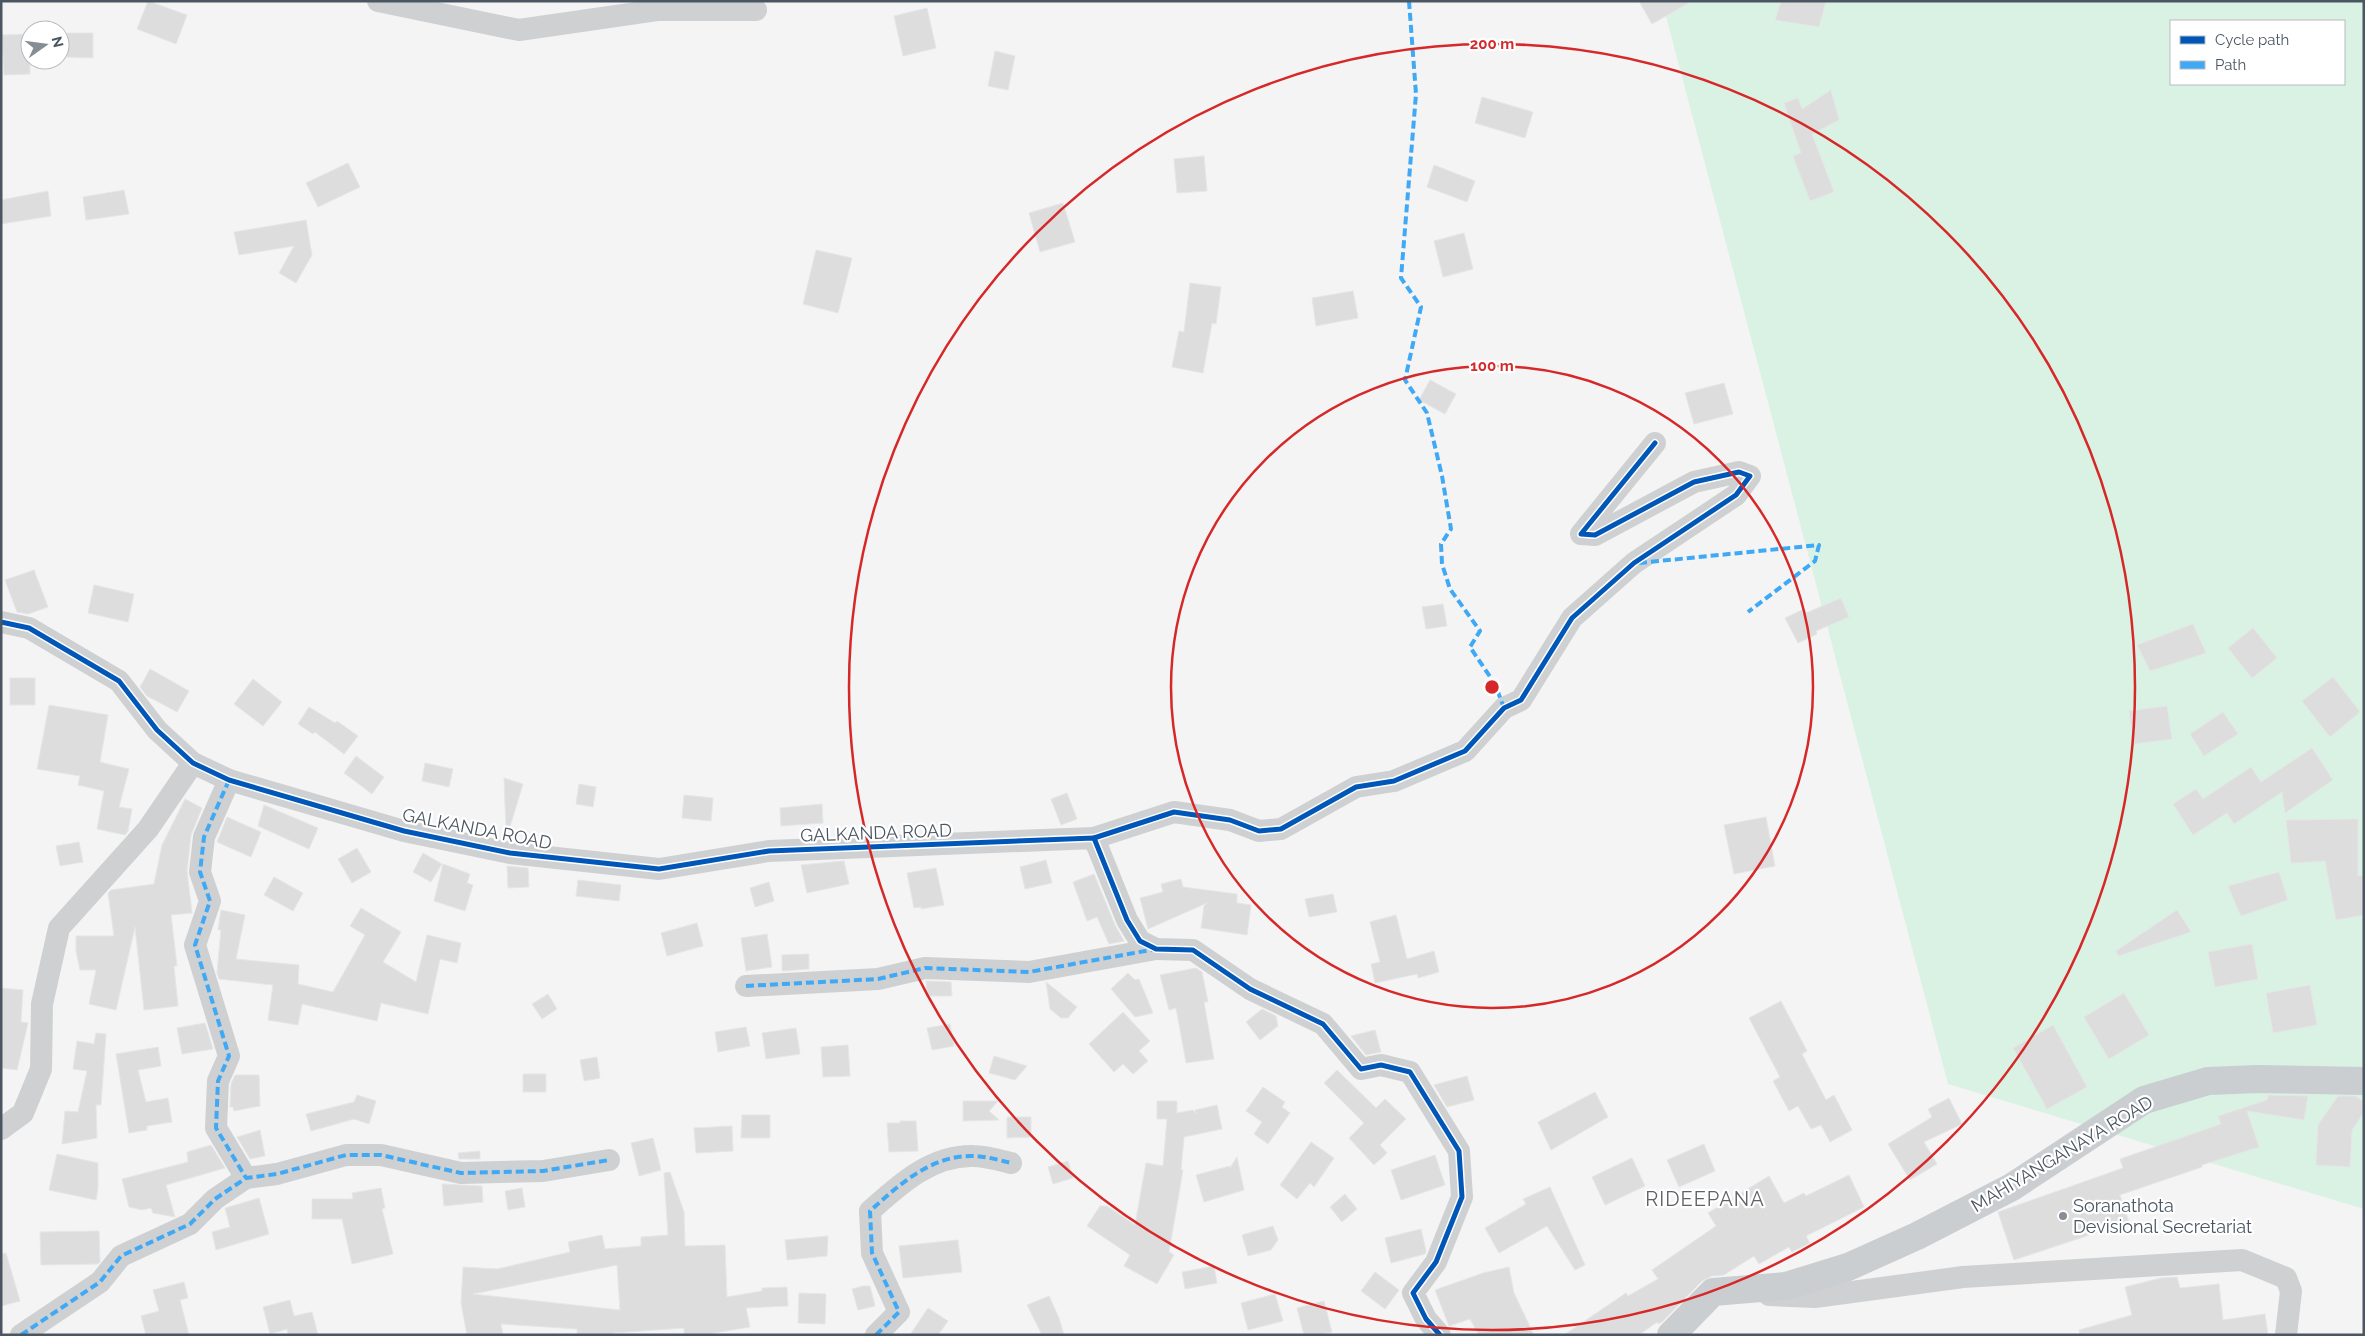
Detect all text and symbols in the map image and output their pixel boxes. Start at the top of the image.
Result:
north arrow [20,20,70,70]
legend [2170,20,2345,85]
text: Cycle path [2215,31,2289,49]
text: N [49,35,67,49]
text: 200 m [1470,35,1514,53]
text: Path [2215,56,2246,74]
text: 100 m [1470,357,1514,375]
centre of rings [1483,678,1501,696]
street label: GALKANDA ROAD [401,804,554,853]
street label: GALKANDA ROAD [800,819,952,846]
street label: MAHIYANGANAYA ROAD [1967,1091,2156,1216]
district label: RIDEEPANA [1645,1187,1765,1211]
place label: Soranathota Devisional Secretariat [2073,1195,2252,1237]
marker: Soranathota Devisional Secretariat [2057,1210,2069,1222]

